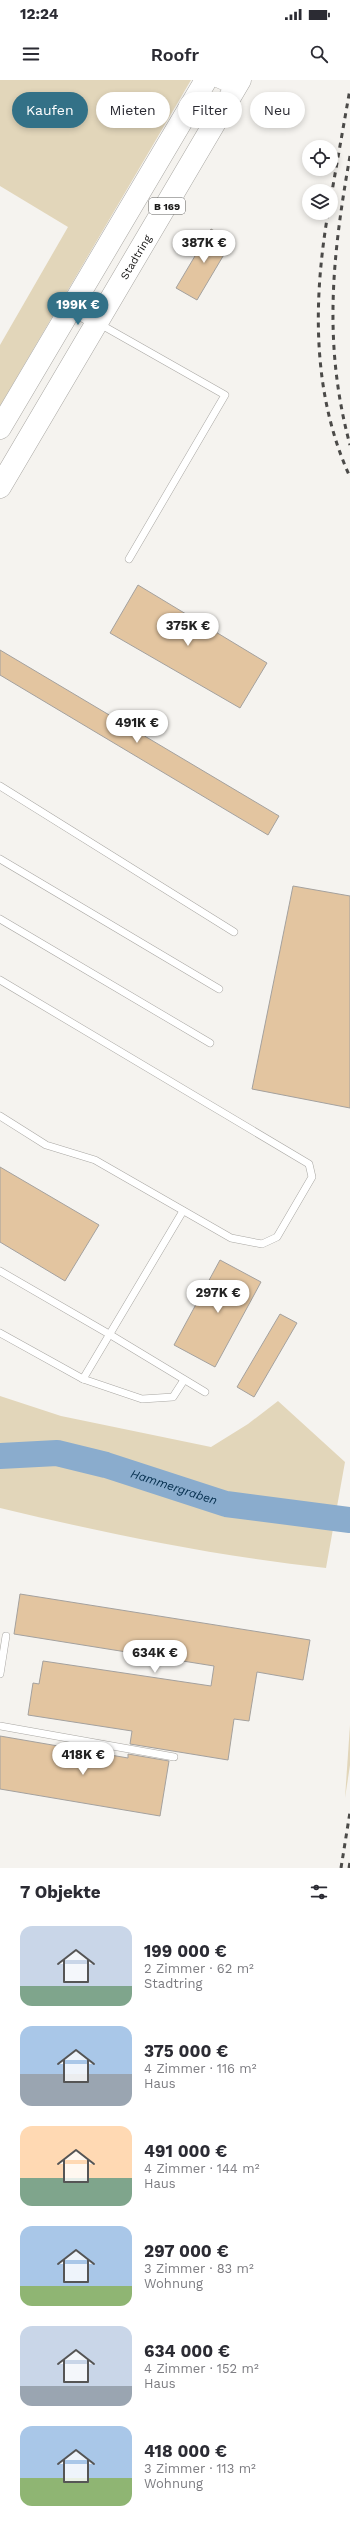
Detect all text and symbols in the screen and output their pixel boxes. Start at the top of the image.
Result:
text: 12:24 [20,5,58,23]
icon: menu [20,43,42,65]
icon: search [308,43,330,65]
text: Roofr [151,44,199,65]
chip: Kaufen [12,92,88,128]
chip: Mieten [96,92,170,128]
chip: Filter [178,92,242,128]
chip: Neu [250,92,305,128]
map controls [302,140,338,220]
button: locate [302,140,338,176]
button: layers [302,184,338,220]
road number: B 169 [149,198,185,214]
pin: 387K € [171,230,237,264]
street label: Stadtring [117,232,154,282]
text: 387K € [181,235,227,250]
pin: 199K € [45,292,111,326]
text: 199K € [56,297,100,312]
pin: 375K € [155,613,221,647]
text: 375K € [166,618,210,633]
pin: 491K € [104,710,170,744]
text: 491K € [115,715,159,730]
pin: 297K € [185,1280,251,1314]
text: 297K € [195,1285,241,1300]
water label: Hammergraben [129,1466,219,1508]
pin: 634K € [122,1640,188,1674]
text: 634K € [132,1645,178,1660]
pin: 418K € [50,1742,116,1776]
text: 418K € [61,1747,105,1762]
icon: filters [308,1881,330,1903]
text: 7 Objekte [20,1882,101,1902]
text: 199 000 € [144,1941,227,1961]
icon: home [52,1942,100,1990]
text: 2 Zimmer · 62 m² [144,1961,254,1976]
text: Stadtring [144,1976,202,1991]
text: 375 000 € [144,2041,228,2061]
icon: home [52,2042,100,2090]
text: 4 Zimmer · 116 m² [144,2061,256,2076]
text: Haus [144,2076,176,2091]
text: 491 000 € [144,2141,227,2161]
icon: home [52,2142,100,2190]
text: 4 Zimmer · 144 m² [144,2161,259,2176]
text: Haus [144,2176,176,2191]
text: 297 000 € [144,2241,229,2261]
icon: home [52,2242,100,2290]
text: 3 Zimmer · 83 m² [144,2261,254,2276]
text: Wohnung [144,2276,203,2291]
text: 634 000 € [144,2341,230,2361]
icon: home [52,2342,100,2390]
text: 4 Zimmer · 152 m² [144,2361,259,2376]
text: Haus [144,2376,176,2391]
text: 418 000 € [144,2441,227,2461]
icon: home [52,2442,100,2490]
text: 3 Zimmer · 113 m² [144,2461,256,2476]
text: Wohnung [144,2476,203,2491]

